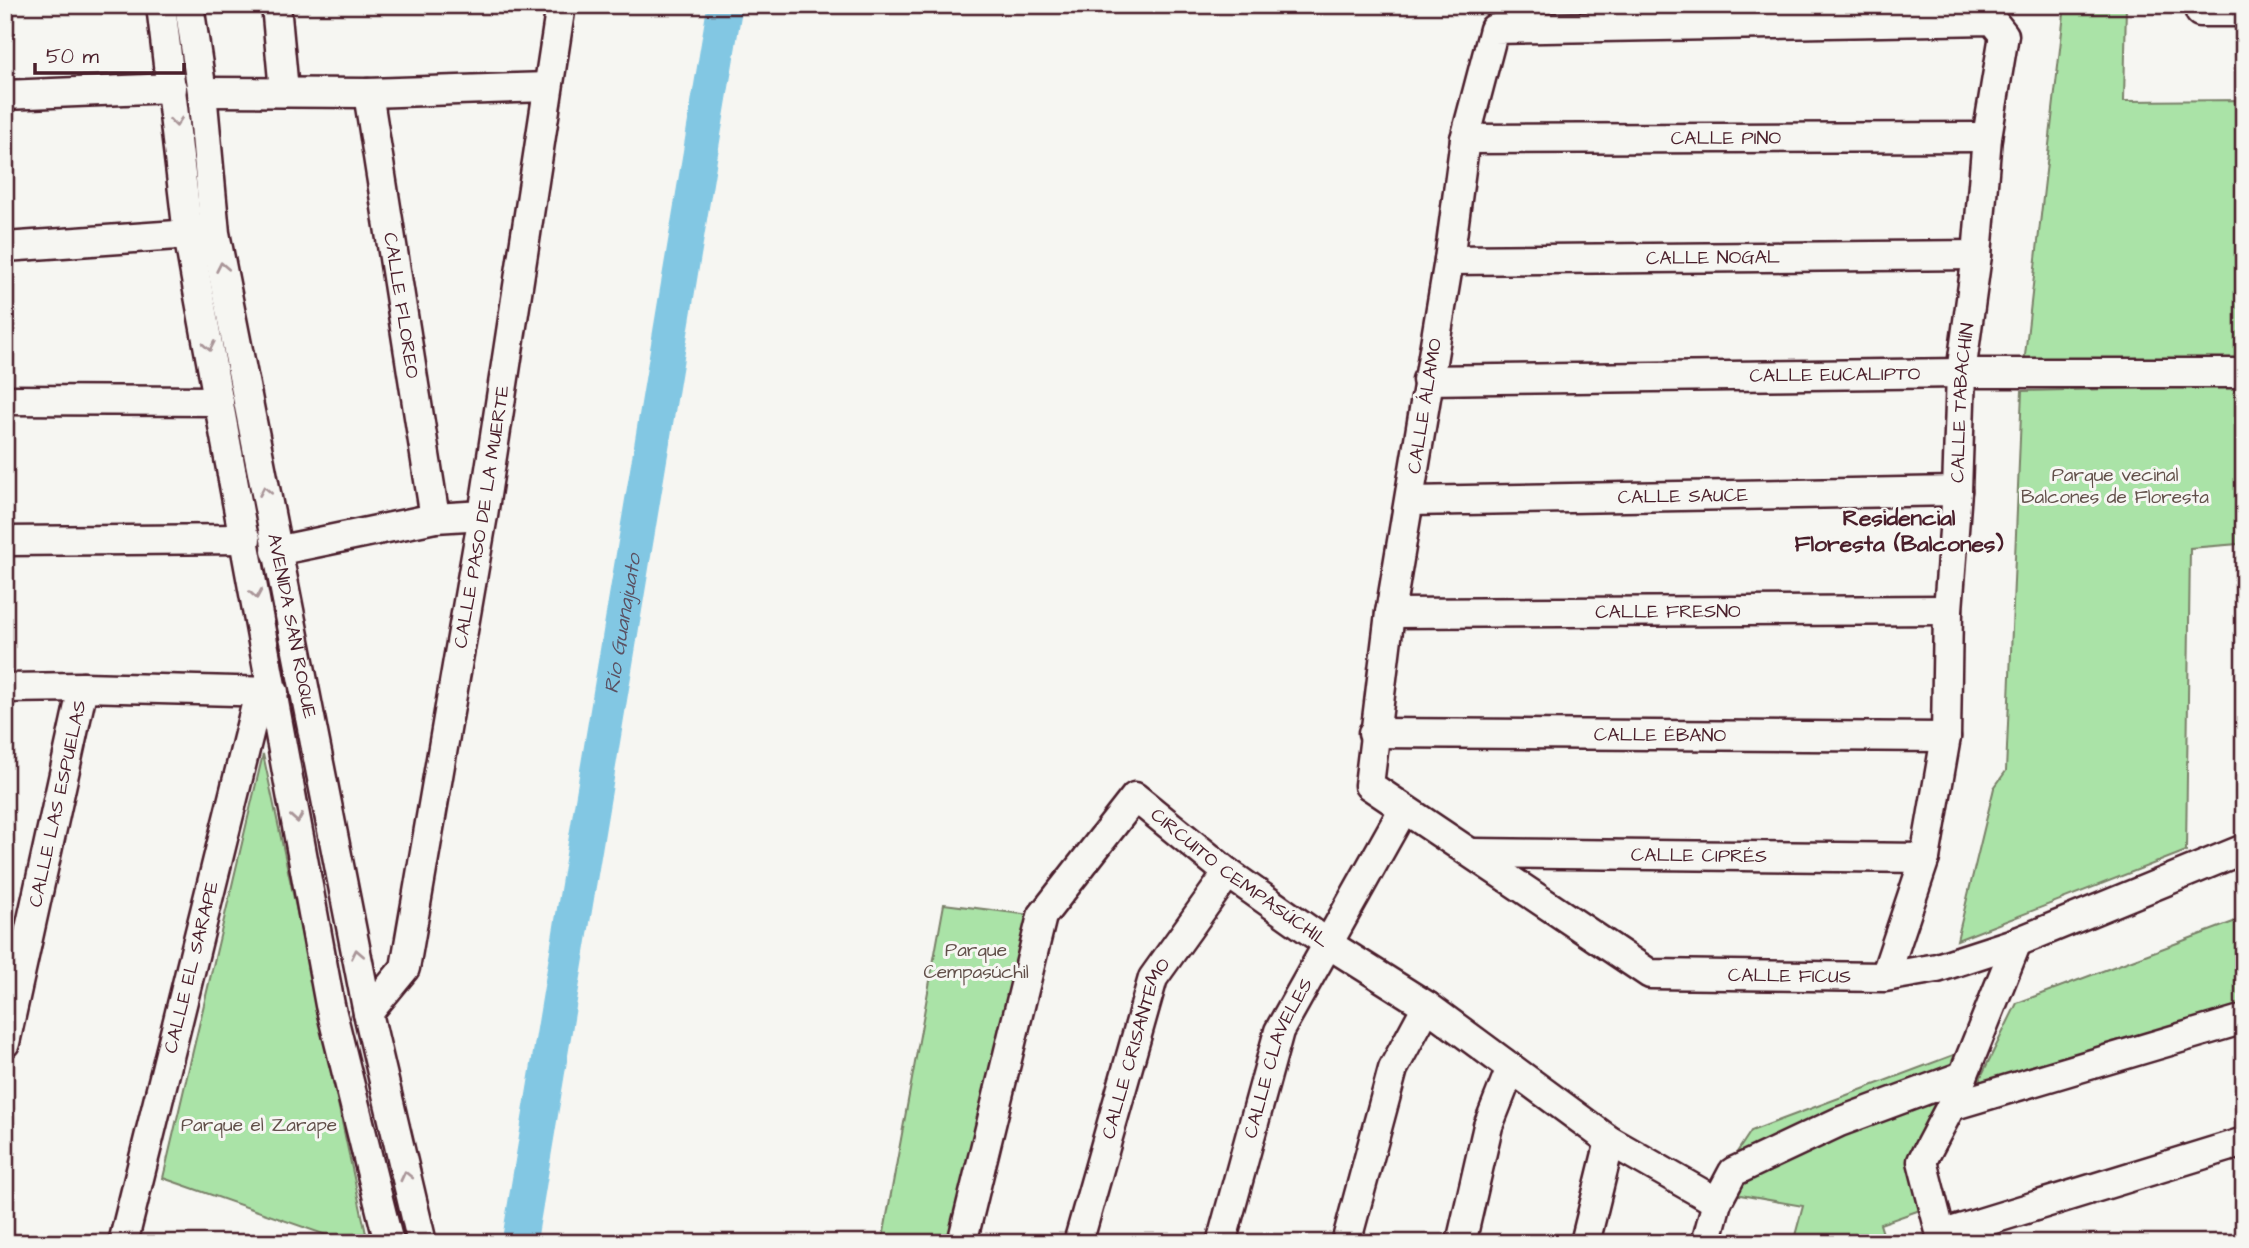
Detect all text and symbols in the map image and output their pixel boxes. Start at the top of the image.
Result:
scale bar [35,32,184,76]
text: 50 m [46,42,100,71]
one-way arrow [168,116,183,127]
street label: CALLE PINO [1671,124,1782,152]
street label: CALLE FLOREO [377,230,426,381]
street label: CALLE NOGAL [1646,243,1780,272]
one-way arrow [215,261,230,273]
street label: CALLE TABACHÍN [1944,321,1981,483]
street label: CALLE ÁLAMO [1401,336,1449,476]
one-way arrow [201,340,216,352]
street label: CALLE EUCALIPTO [1749,360,1921,389]
street label: CALLE PASO DE LA MUERTE [447,383,516,650]
park label: Parque vecinal Balcones de Floresta [2021,462,2209,511]
street label: CALLE SAUCE [1617,481,1748,511]
one-way arrow [258,485,273,497]
district label: Residencial Floresta (Balcones) [1795,502,2003,560]
street label: AVENIDA SAN ROQUE [261,531,323,721]
water label: Río Guanajuato [596,549,648,695]
one-way arrow [248,588,263,600]
street label: CALLE FRESNO [1595,598,1741,625]
street label: CALLE LAS ESPUELAS [22,698,93,910]
street label: CALLE ÉBANO [1594,721,1727,749]
street label: CIRCUITO CEMPASÚCHIL [1145,801,1335,954]
one-way arrow [288,812,303,824]
street label: CALLE CIPRÉS [1631,841,1767,870]
street label: CALLE EL SARAPE [157,878,225,1056]
park label: Parque Cempasúchil [923,937,1029,986]
one-way arrow [350,948,365,960]
street label: CALLE CRISANTEMO [1095,952,1177,1142]
street label: CALLE FICUS [1728,961,1851,990]
street label: CALLE CLAVELES [1237,973,1320,1141]
park label: Parque el Zarape [181,1112,337,1139]
one-way arrow [400,1170,414,1182]

